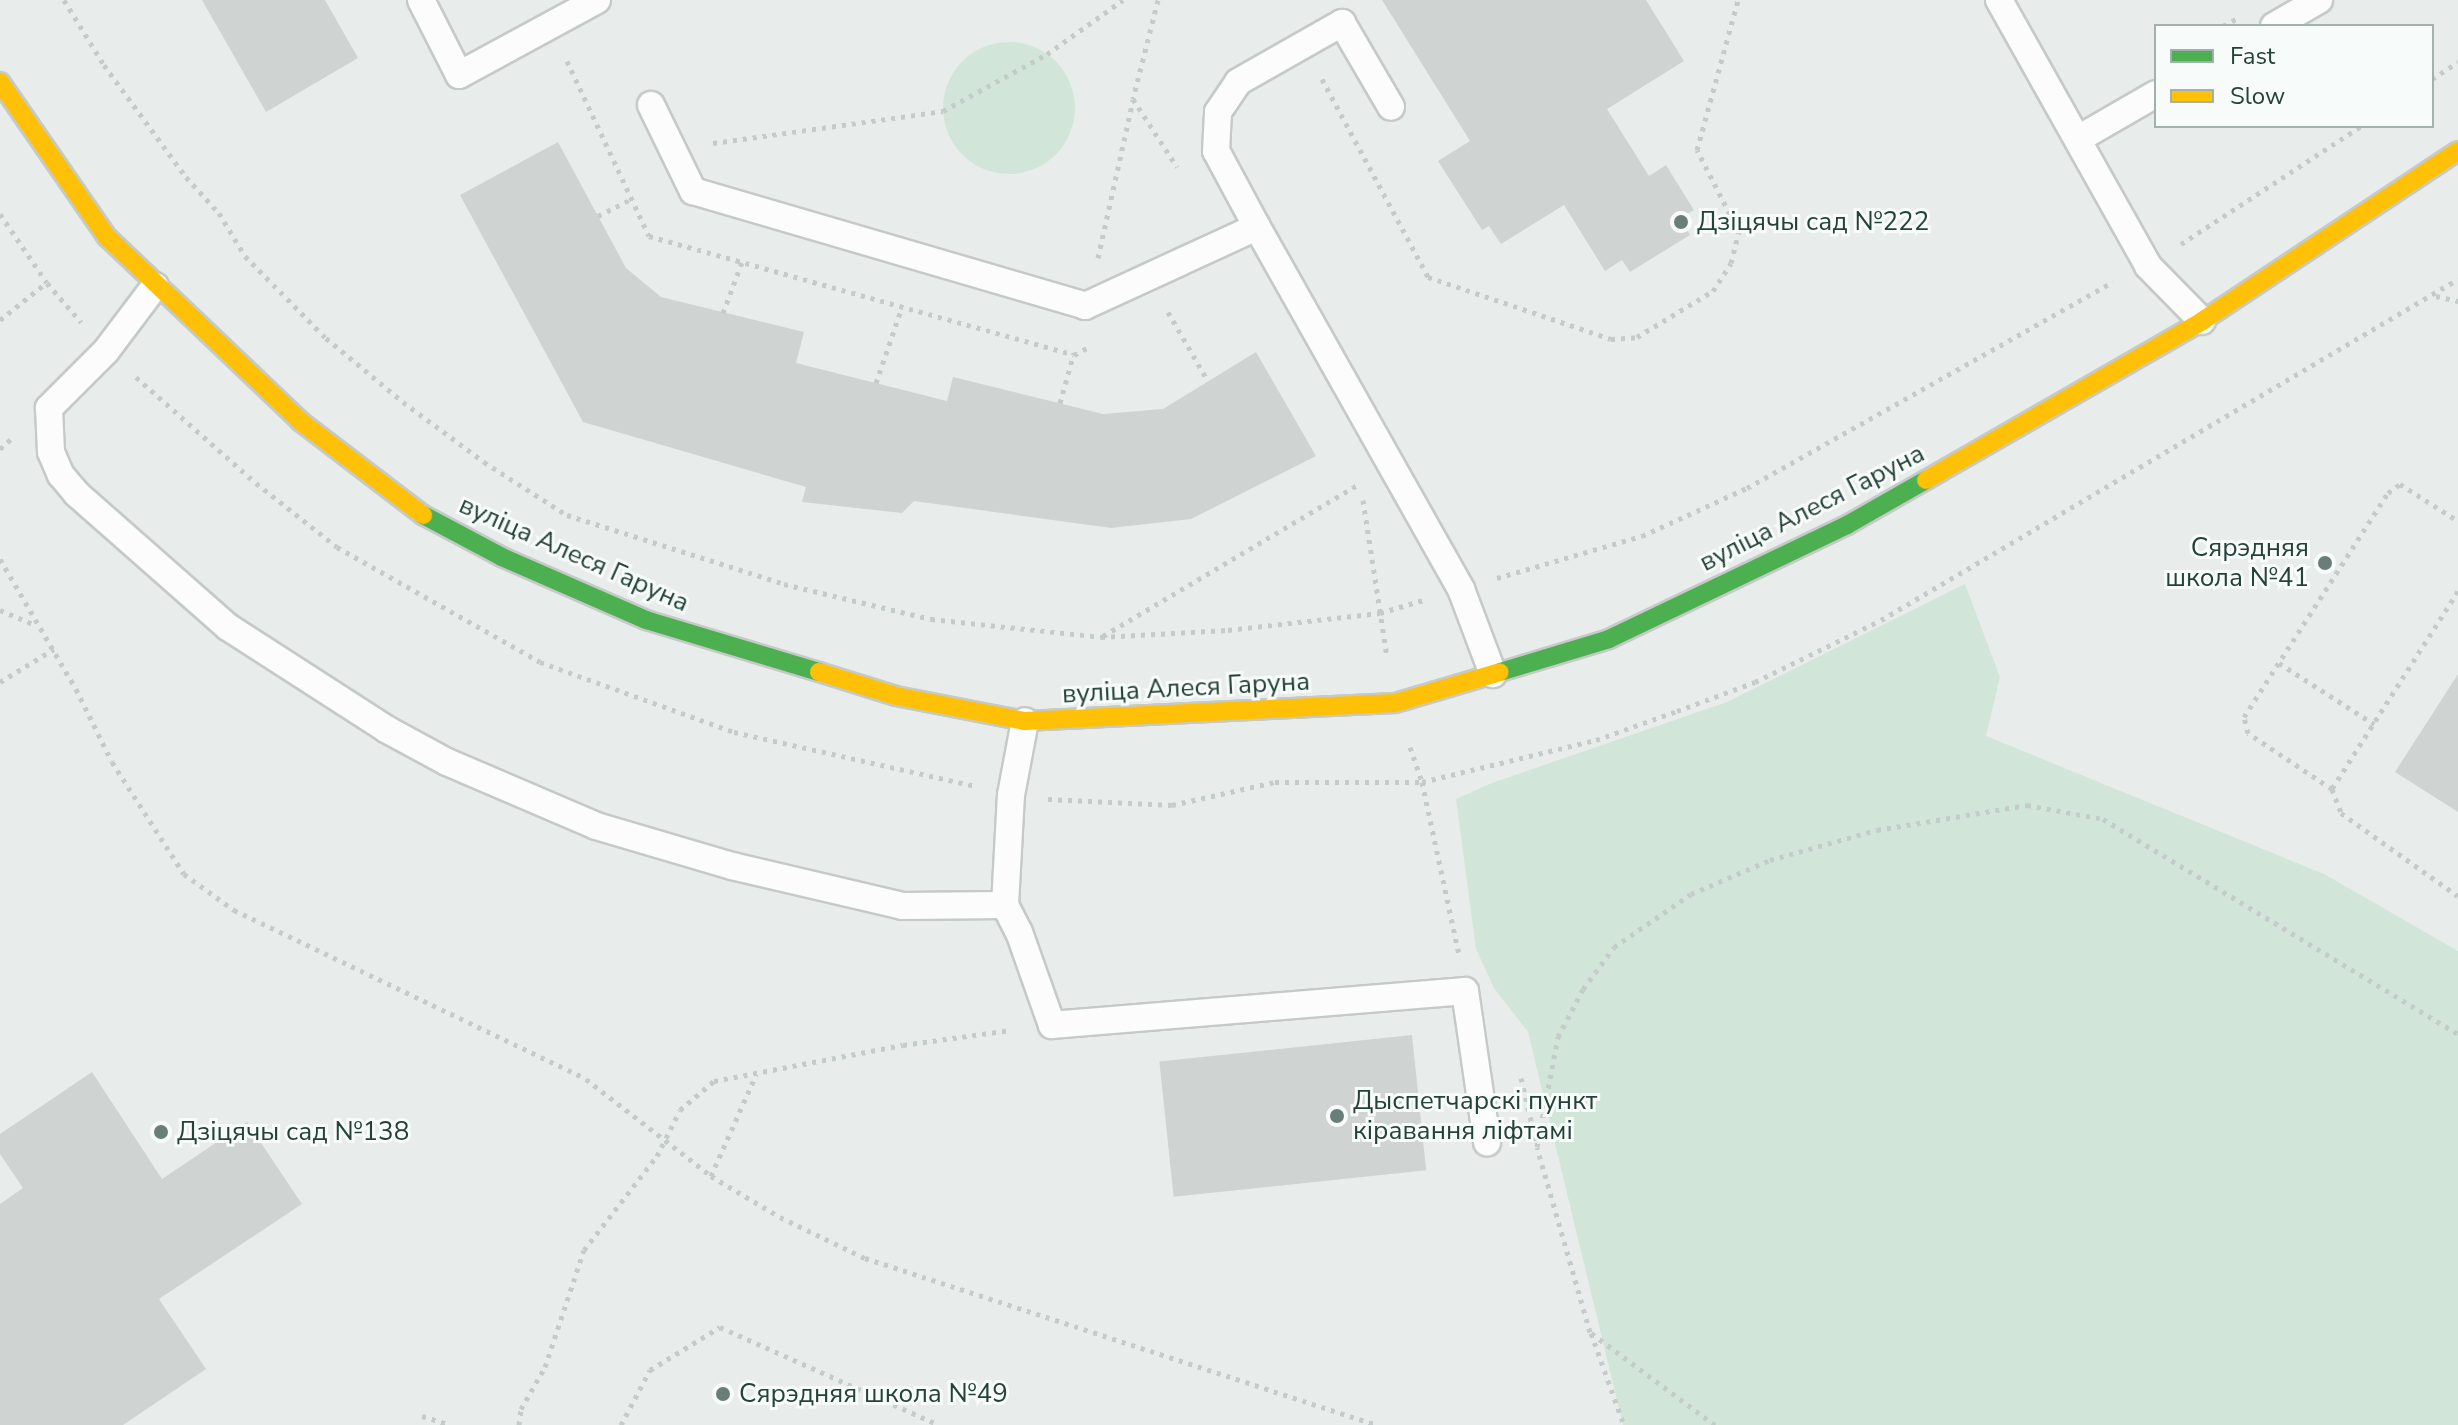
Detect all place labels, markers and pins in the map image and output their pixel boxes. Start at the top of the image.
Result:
place label: Дзіцячы сад №222 [1697,206,1929,238]
marker: Дзіцячы сад №222 [1672,213,1690,231]
place label: Сярэдняя школа №41 [2165,532,2309,594]
marker: Сярэдняя школа №41 [2316,554,2334,572]
place label: Дыспетчарскі пункт кіравання ліфтамі [1353,1085,1597,1146]
marker: Дыспетчарскі пункт кіравання ліфтамі [1328,1107,1346,1125]
place label: Дзіцячы сад №138 [177,1116,409,1148]
marker: Дзіцячы сад №138 [152,1123,170,1141]
place label: Сярэдняя школа №49 [739,1378,1008,1410]
marker: Сярэдняя школа №49 [714,1385,732,1403]

